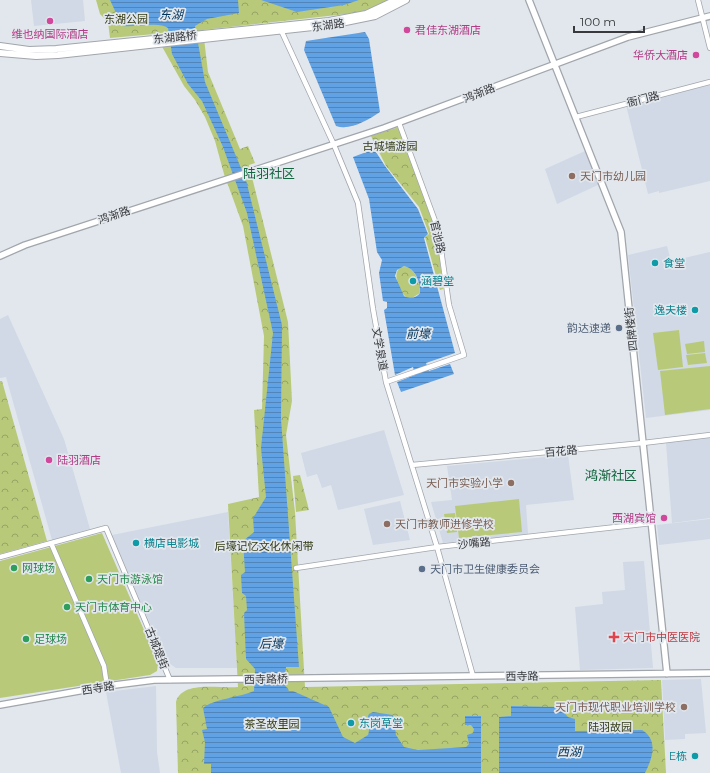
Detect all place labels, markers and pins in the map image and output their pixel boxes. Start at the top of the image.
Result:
marker: 维也纳国际酒店 [45,16,55,26]
place label: 君佳东湖酒店 [415,23,481,37]
marker: 君佳东湖酒店 [402,25,412,35]
place label: 维也纳国际酒店 [12,27,89,41]
place label: 华侨大酒店 [633,48,688,62]
marker: 华侨大酒店 [691,50,701,60]
place label: 天门市幼儿园 [580,169,646,183]
marker: 天门市幼儿园 [567,171,577,181]
place label: 食堂 [663,256,685,270]
marker: 食堂 [650,258,660,268]
place label: 涵碧堂 [421,274,454,288]
marker: 涵碧堂 [408,276,418,286]
place label: 逸夫楼 [654,303,687,317]
marker: 逸夫楼 [690,305,700,315]
place label: 韵达速递 [567,321,611,335]
marker: 韵达速递 [614,323,624,333]
place label: 陆羽酒店 [57,453,101,467]
marker: 陆羽酒店 [44,455,54,465]
place label: 天门市实验小学 [426,476,503,490]
marker: 天门市实验小学 [506,478,516,488]
place label: 西湖宾馆 [612,511,656,525]
marker: 西湖宾馆 [659,513,669,523]
place label: 天门市教师进修学校 [395,517,494,531]
marker: 天门市教师进修学校 [382,519,392,529]
place label: 横店电影城 [144,536,199,550]
marker: 横店电影城 [131,538,141,548]
place label: 网球场 [22,561,55,575]
place label: 天门市卫生健康委员会 [430,562,540,576]
marker: 网球场 [9,563,19,573]
marker: 天门市卫生健康委员会 [417,564,427,574]
place label: 天门市游泳馆 [97,572,163,586]
marker: 天门市游泳馆 [84,574,94,584]
place label: 天门市体育中心 [75,600,152,614]
marker: 天门市体育中心 [62,602,72,612]
place label: 天门市中医医院 [623,630,700,644]
marker: 天门市中医医院 [608,631,620,643]
place label: 足球场 [34,632,67,646]
marker: 足球场 [21,634,31,644]
place label: 天门市现代职业培训学校 [555,700,676,714]
marker: 天门市现代职业培训学校 [679,702,689,712]
place label: 东岗草堂 [359,716,403,730]
marker: 东岗草堂 [346,718,356,728]
place label: E栋 [669,749,687,763]
marker: E栋 [690,751,700,761]

